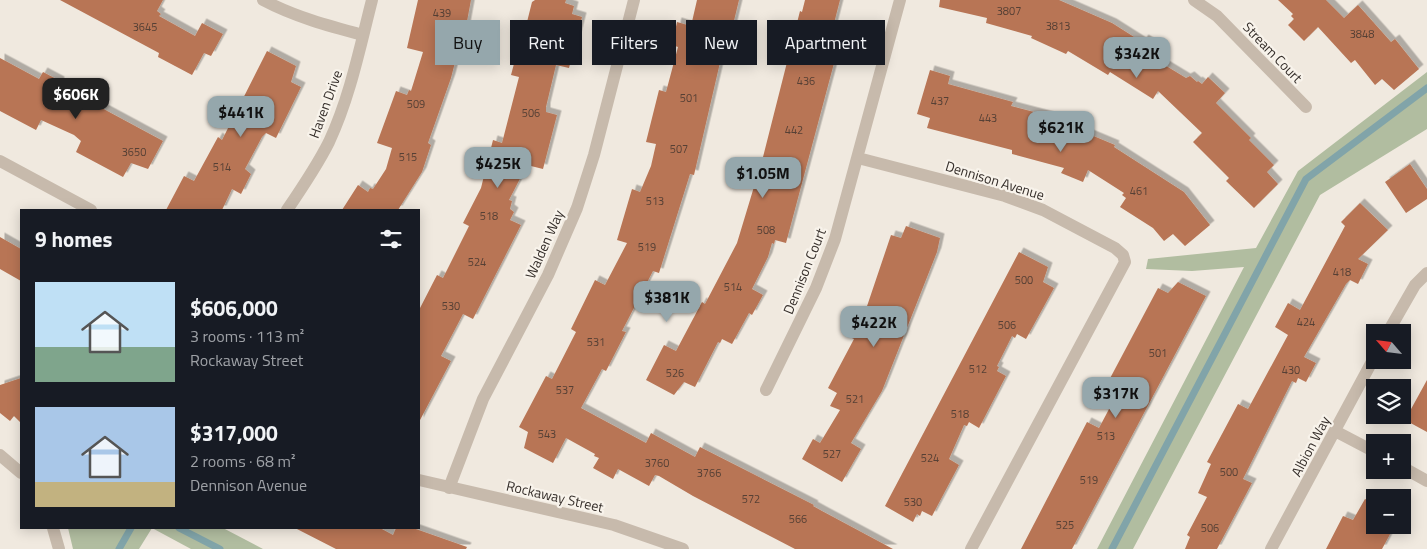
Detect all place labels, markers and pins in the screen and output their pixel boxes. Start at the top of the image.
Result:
pin: $342K [1102,36,1172,79]
pin: $606K [41,78,111,120]
pin: $441K [206,96,276,138]
pin: $621K [1026,110,1096,153]
pin: $425K [463,146,533,189]
pin: $1.05M [722,156,804,199]
pin: $381K [632,280,702,323]
pin: $422K [839,306,909,348]
pin: $317K [1081,376,1151,419]

